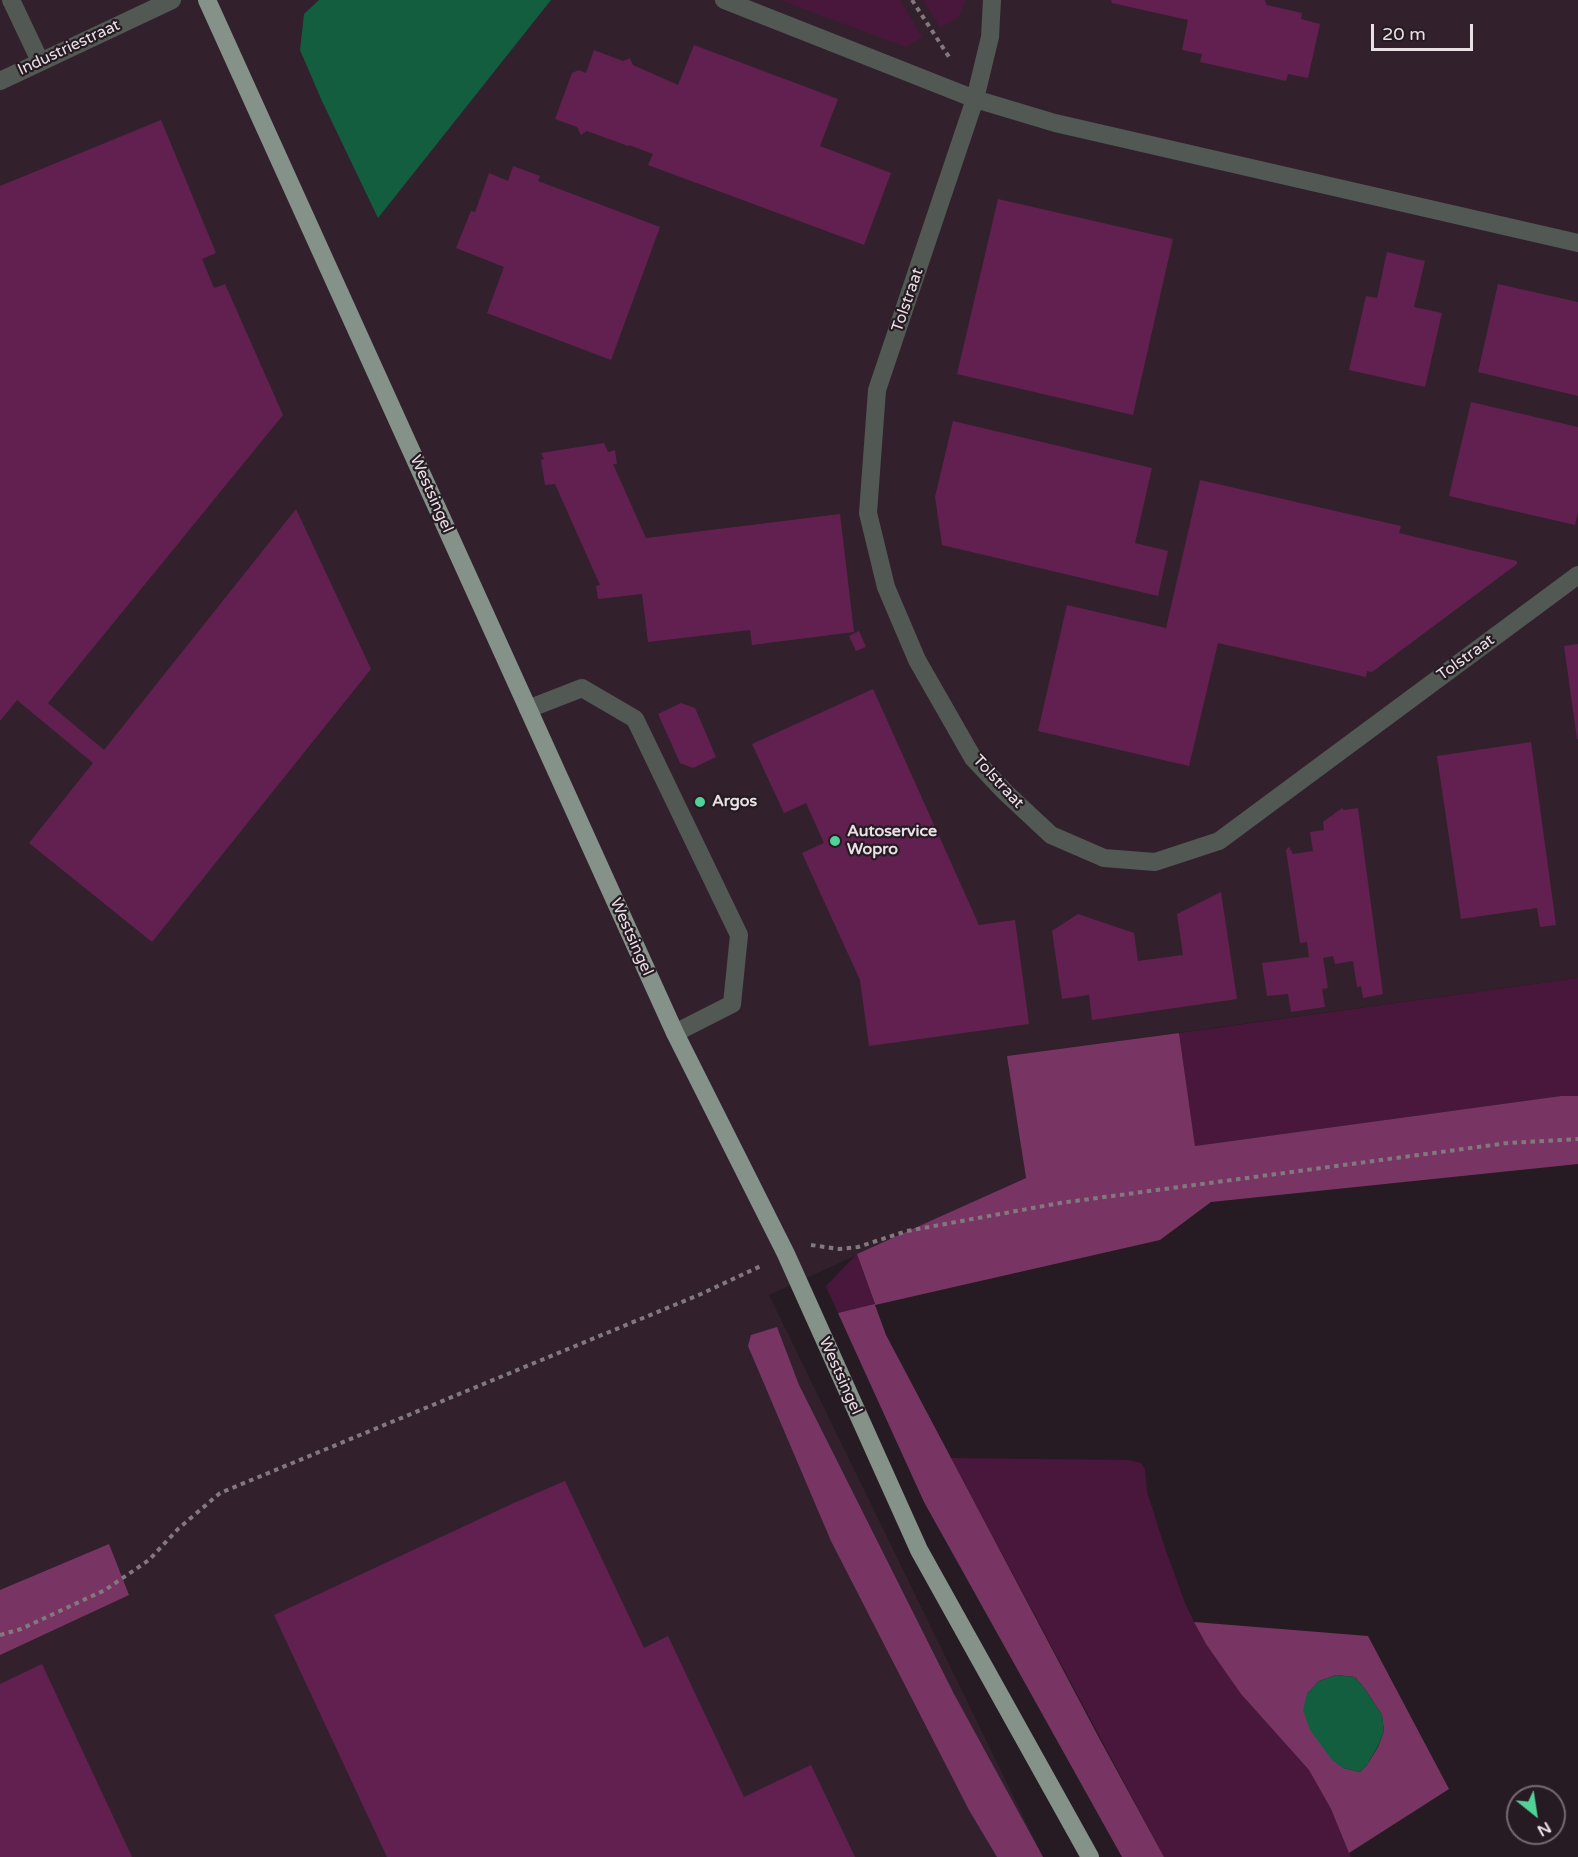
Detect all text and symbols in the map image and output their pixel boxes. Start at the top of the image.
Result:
scale bar [1374,12,1476,50]
street label: Industriestraat [15,16,123,80]
text: 20 m [1382,23,1426,45]
street label: Tolstraat [888,266,928,334]
street label: Westsingel [405,452,457,536]
street label: Tolstraat [1434,631,1498,685]
street label: Tolstraat [968,751,1028,813]
place label: Argos [712,792,757,812]
marker: Argos [693,795,707,809]
place label: Autoservice Wopro [847,822,937,860]
marker: Autoservice Wopro [828,834,842,848]
street label: Westsingel [605,895,657,979]
street label: Westsingel [814,1334,866,1418]
north arrow [1506,1785,1566,1845]
text: N [1533,1817,1555,1841]

